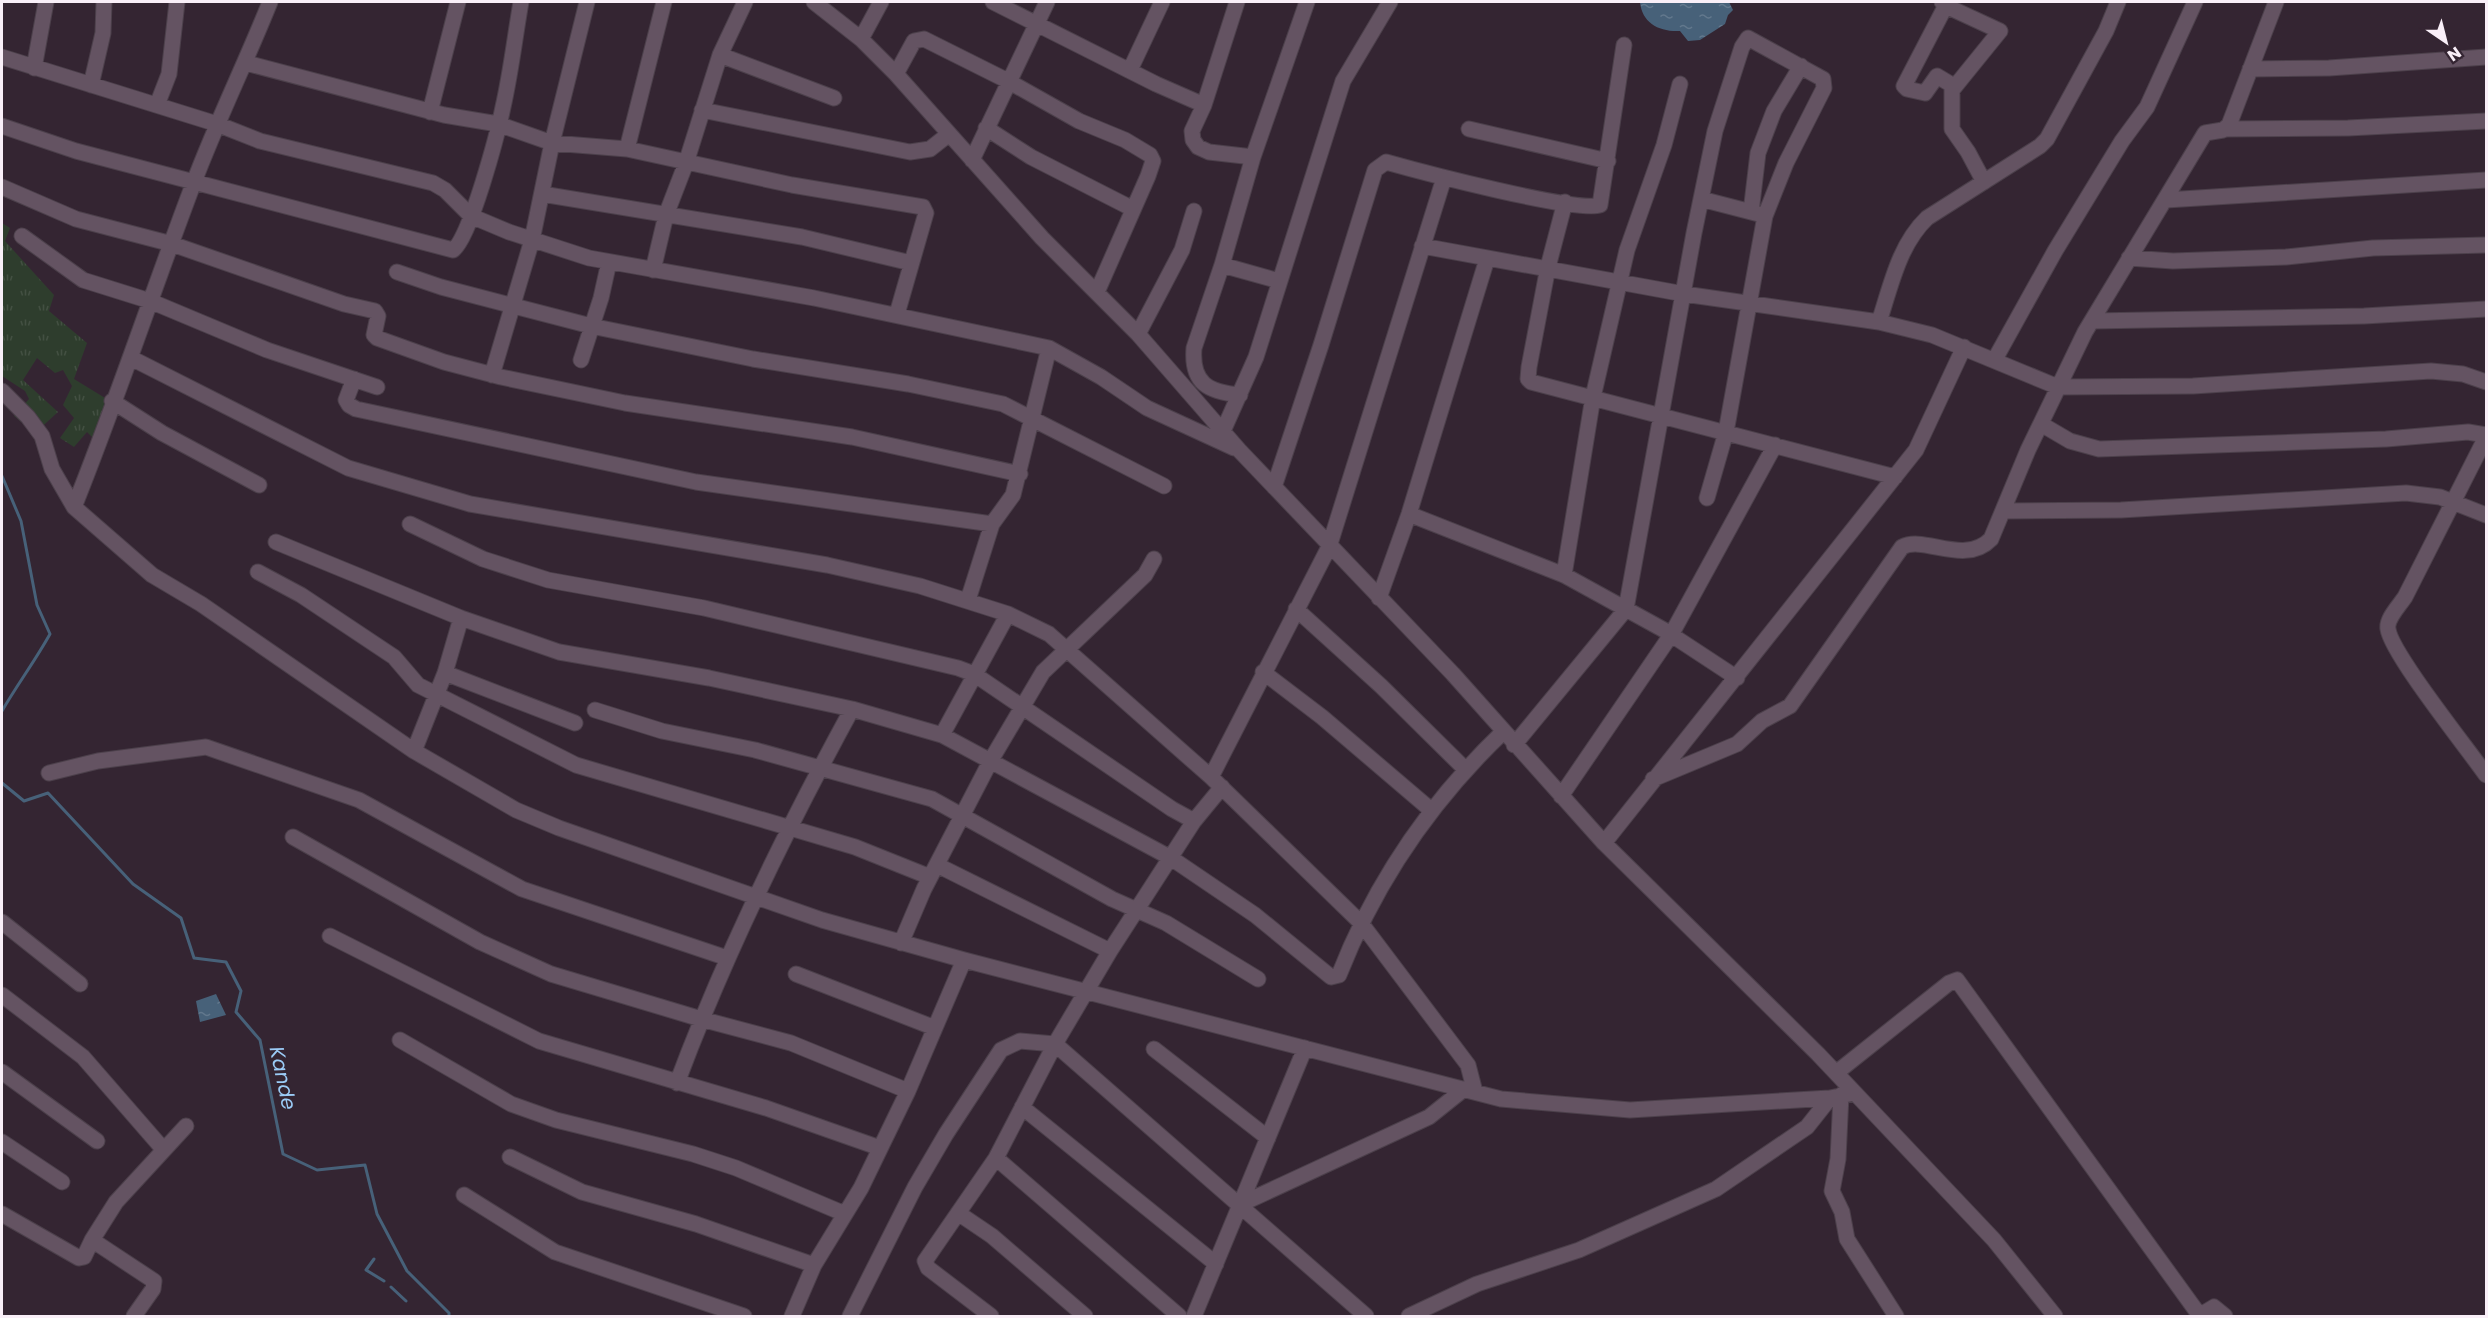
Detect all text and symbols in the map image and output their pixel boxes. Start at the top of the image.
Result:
north arrow [2416,12,2476,72]
text: N [2443,41,2466,67]
water label: Kande [263,1044,303,1112]

